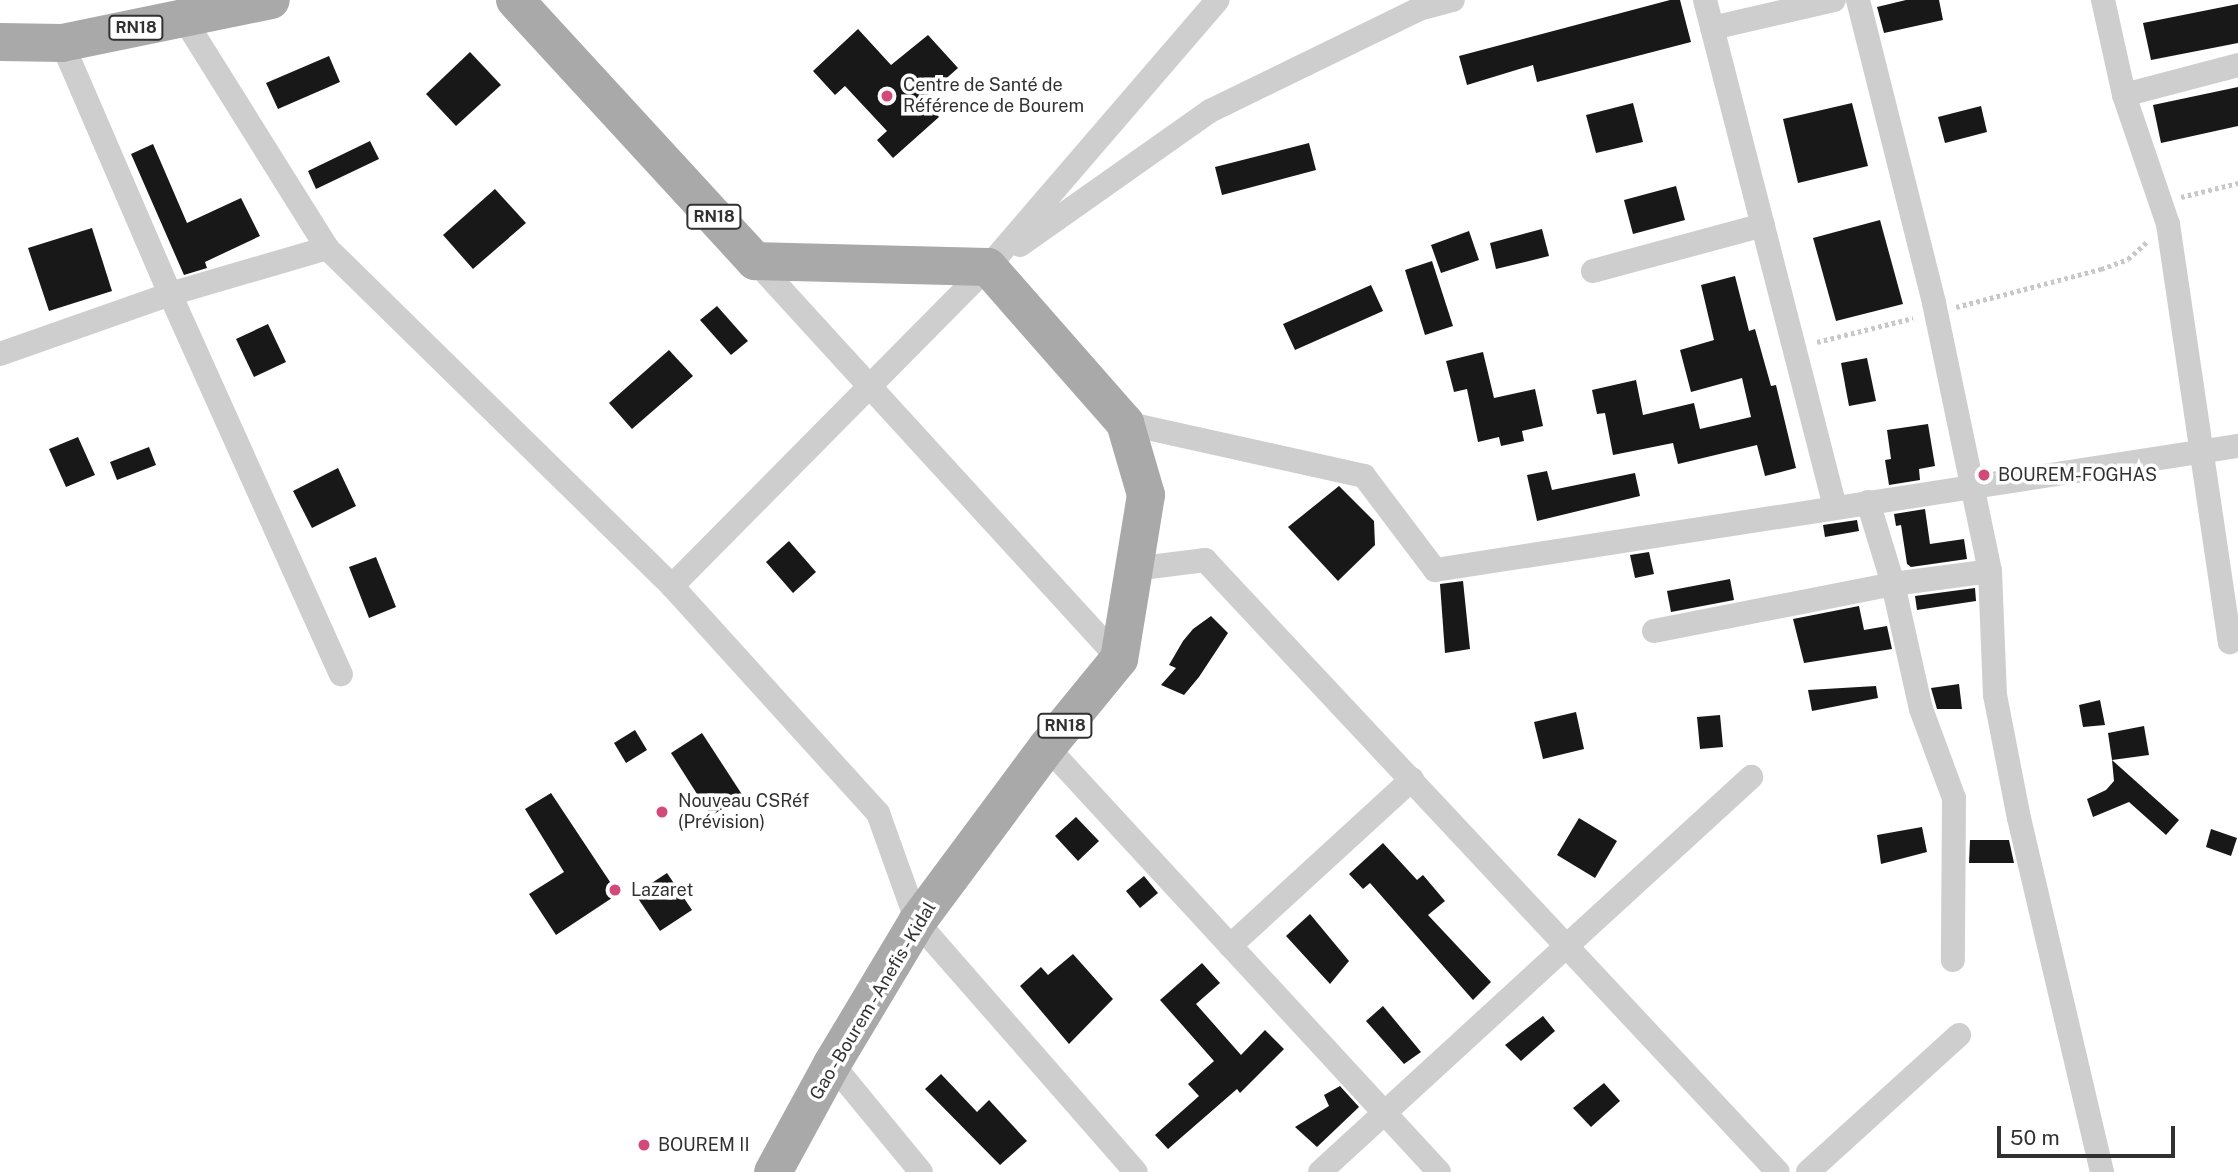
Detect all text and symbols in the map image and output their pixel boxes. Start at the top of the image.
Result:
road number: RN18 [108,16,164,40]
place label: Centre de Santé de Référence de Bourem [903,75,1085,118]
marker: Centre de Santé de Référence de Bourem [877,86,897,106]
road number: RN18 [686,204,742,230]
place label: BOUREM-FOGHAS [1998,464,2157,486]
marker: BOUREM-FOGHAS [1976,467,1992,483]
road number: RN18 [1037,713,1093,738]
place label: Nouveau CSRéf (Prévision) [678,791,809,834]
marker: Nouveau CSRéf (Prévision) [652,802,672,822]
place label: Lazaret [631,879,693,901]
marker: Lazaret [605,880,625,900]
street label: Gao - Bourem - Anefis - Kidal [801,892,945,1110]
scale bar [2000,1112,2178,1156]
text: 50 m [2010,1125,2060,1150]
place label: BOUREM II [658,1134,750,1156]
marker: BOUREM II [636,1137,652,1153]

